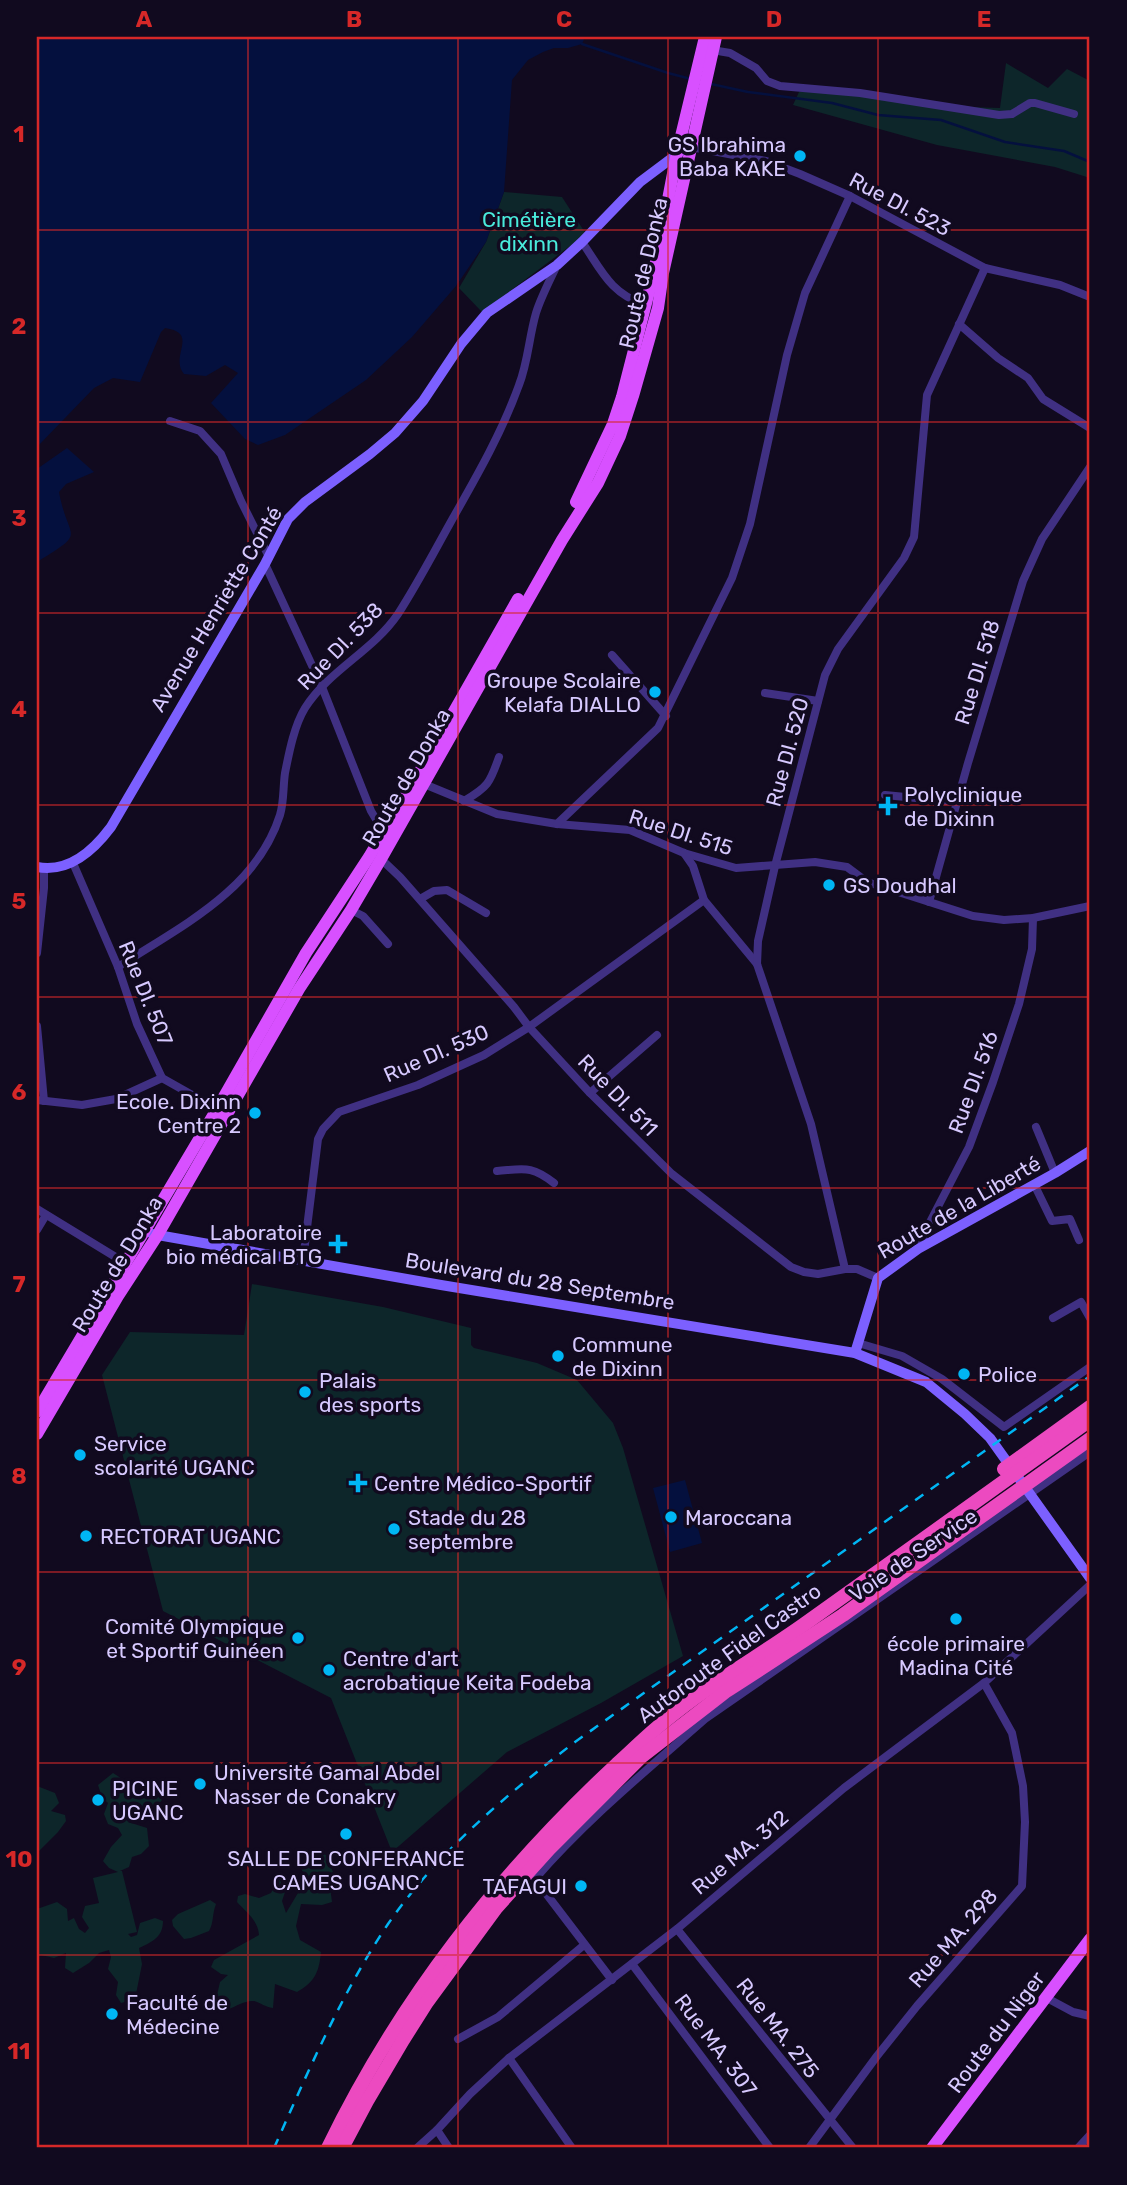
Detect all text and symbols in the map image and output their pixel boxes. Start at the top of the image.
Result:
text: A [136,5,153,33]
text: B [346,5,362,33]
text: C [556,5,572,33]
text: D [766,5,782,33]
text: E [977,5,991,33]
text: 1 [13,120,25,148]
place label: GS Ibrahima Baba KAKE [668,132,786,181]
marker: GS Ibrahima Baba KAKE [792,148,808,164]
street label: Rue DI. 523 [845,167,955,241]
street label: Route de Donka [613,195,673,351]
park label: Cimétière dixinn [482,207,576,256]
text: 2 [12,312,26,340]
street label: Avenue Henriette Conté [145,502,287,716]
text: 3 [11,504,27,532]
street label: Rue DI. 538 [292,597,388,695]
street label: Rue DI. 518 [949,617,1005,727]
place label: Groupe Scolaire Kelafa DIALLO [487,668,641,717]
marker: Groupe Scolaire Kelafa DIALLO [647,684,663,700]
text: 4 [11,695,27,723]
street label: Rue DI. 520 [760,695,814,809]
street label: Route de Donka [357,704,455,850]
place label: Polyclinique de Dixinn [904,782,1022,831]
marker: Polyclinique de Dixinn [878,796,898,816]
street label: Rue DI. 515 [626,804,736,860]
place label: GS Doudhal [843,873,957,898]
marker: GS Doudhal [821,877,837,893]
text: 5 [12,887,27,915]
street label: Rue DI. 507 [114,937,178,1049]
street label: Rue DI. 530 [380,1019,492,1087]
street label: Rue DI. 516 [943,1027,1003,1137]
street label: Rue DI. 511 [573,1049,663,1141]
text: 6 [12,1078,27,1106]
place label: Ecole. Dixinn Centre 2 [116,1089,241,1138]
marker: Ecole. Dixinn Centre 2 [247,1105,263,1121]
street label: Route de la Liberté [873,1150,1045,1264]
street label: Route de Donka [67,1191,167,1337]
place label: Laboratoire bio médical BTG [166,1220,322,1269]
marker: Laboratoire bio médical BTG [328,1234,348,1254]
street label: Boulevard du 28 Septembre [404,1247,676,1315]
text: 7 [12,1270,26,1298]
place label: Commune de Dixinn [572,1332,673,1381]
marker: Commune de Dixinn [550,1348,566,1364]
place label: Police [978,1362,1037,1387]
marker: Police [956,1366,972,1382]
place label: Palais des sports [319,1368,421,1417]
marker: Palais des sports [297,1384,313,1400]
place label: Service scolarité UGANC [94,1431,255,1480]
marker: Service scolarité UGANC [72,1447,88,1463]
text: 8 [11,1462,27,1490]
place label: Centre Médico-Sportif [374,1471,592,1496]
marker: Centre Médico-Sportif [348,1473,368,1493]
street label: Voie de Service [844,1503,982,1607]
place label: Stade du 28 septembre [408,1505,526,1554]
place label: Maroccana [685,1505,792,1530]
marker: Maroccana [663,1509,679,1525]
marker: Stade du 28 septembre [386,1521,402,1537]
place label: RECTORAT UGANC [100,1524,281,1549]
marker: RECTORAT UGANC [78,1528,94,1544]
street label: Autoroute Fidel Castro [632,1578,826,1728]
marker: école primaire Madina Cité [948,1611,964,1627]
place label: Comité Olympique et Sportif Guinéen [105,1614,284,1663]
marker: Comité Olympique et Sportif Guinéen [290,1630,306,1646]
place label: école primaire Madina Cité [887,1631,1025,1680]
place label: Centre d'art acrobatique Keita Fodeba [343,1646,592,1695]
text: 9 [12,1653,26,1681]
marker: Centre d'art acrobatique Keita Fodeba [321,1662,337,1678]
place label: Université Gamal Abdel Nasser de Conakry [214,1760,440,1809]
place label: PICINE UGANC [112,1776,183,1825]
marker: Université Gamal Abdel Nasser de Conakry [192,1776,208,1792]
marker: PICINE UGANC [90,1792,106,1808]
street label: Rue MA. 312 [687,1804,793,1900]
marker: SALLE DE CONFERANCE CAMES UGANC [338,1826,354,1842]
text: 10 [5,1845,33,1873]
place label: SALLE DE CONFERANCE CAMES UGANC [227,1846,465,1895]
place label: TAFAGUI [482,1874,567,1899]
marker: TAFAGUI [573,1878,589,1894]
street label: Rue MA. 298 [903,1884,1003,1992]
street label: Route du Niger [942,1966,1050,2098]
street label: Rue MA. 275 [731,1973,825,2083]
street label: Rue MA. 307 [670,1989,763,2101]
place label: Faculté de Médecine [126,1990,228,2039]
marker: Faculté de Médecine [104,2006,120,2022]
text: 11 [8,2037,30,2065]

